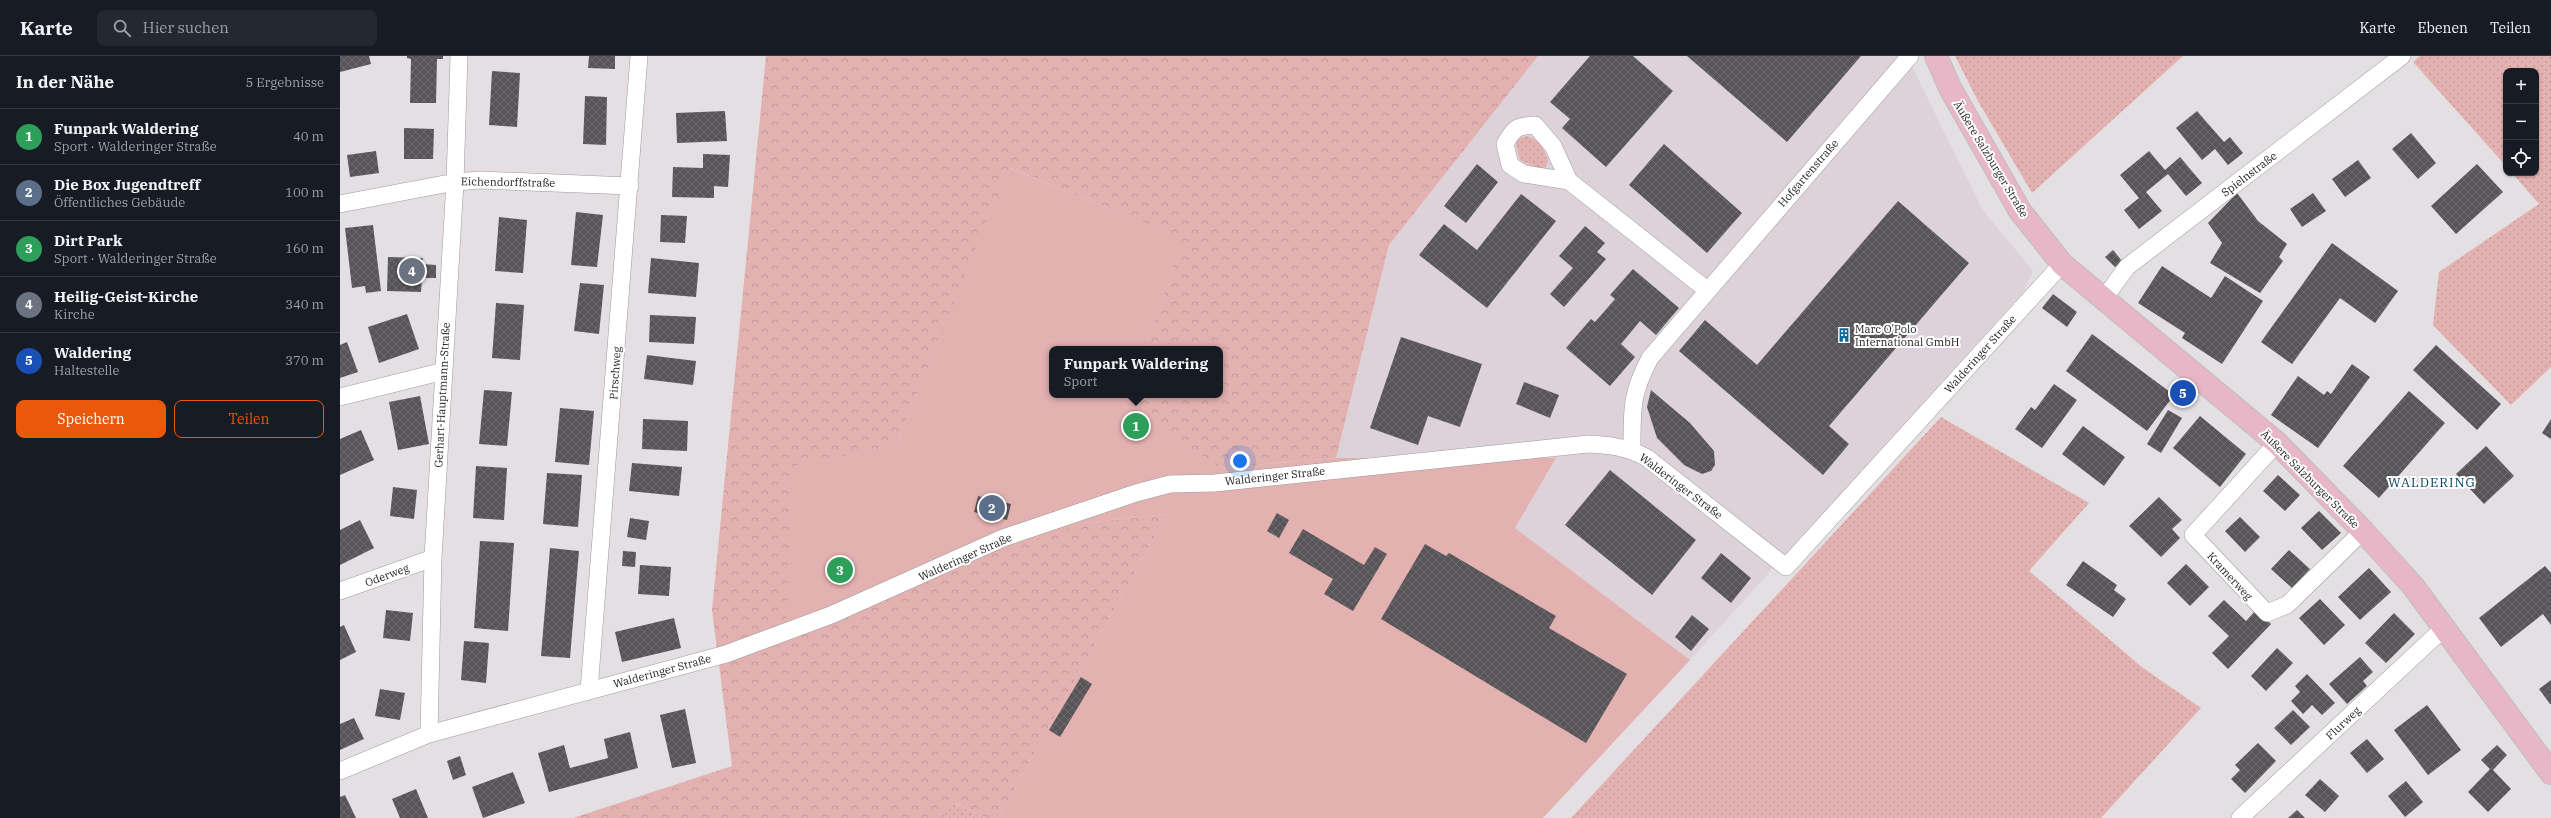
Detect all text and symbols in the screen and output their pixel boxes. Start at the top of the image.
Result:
search box [97,10,377,46]
text: Karte [20,16,73,40]
icon: search [111,17,133,39]
text: Hier suchen [143,18,229,37]
text: Karte [2359,19,2396,37]
text: Ebenen [2418,19,2468,37]
text: Teilen [2490,19,2531,37]
map controls [2503,68,2539,176]
button: + [2503,68,2539,104]
text: In der Nähe [16,71,114,93]
text: 5 Ergebnisse [245,74,324,91]
street label: Äußere Salzburger Straße [1951,98,2031,220]
button: − [2503,104,2539,140]
text: Funpark Waldering [54,119,198,138]
text: 1 [25,128,33,145]
text: 40 m [293,128,324,145]
street label: Hofgartenstraße [1775,136,1841,210]
text: Sport · Walderinger Straße [54,138,217,155]
button: locate [2503,140,2539,176]
street label: Spielnstraße [2218,149,2280,199]
street label: Eichendorffstraße [461,174,555,190]
text: Die Box Jugendtreff [54,175,200,194]
text: 2 [25,184,33,201]
text: 100 m [285,184,324,201]
text: Öffentliches Gebäude [54,194,185,211]
text: Dirt Park [54,231,122,250]
text: 3 [25,240,33,257]
text: 160 m [285,240,324,257]
text: Sport · Walderinger Straße [54,250,217,267]
pin: 4 [399,256,425,286]
text: Heilig-Geist-Kirche [54,287,198,306]
text: 4 [25,296,33,313]
text: 340 m [285,296,324,313]
text: Kirche [54,306,95,323]
street label: Walderinger Straße [1941,312,2019,396]
street label: Gerhart-Hauptmann-Straße [431,322,453,468]
place label: Marc O'Polo International GmbH [1855,322,1960,349]
building icon: Marc O'Polo International GmbH [1836,327,1852,343]
text: Waldering [54,343,131,362]
street label: Pirschweg [606,346,624,400]
popup [1049,346,1223,398]
text: 5 [25,352,33,369]
text: 370 m [285,352,324,369]
text: Funpark Waldering [1064,354,1208,373]
text: Haltestelle [54,362,119,379]
text: Sport [1064,373,1097,390]
pin: 5 [2170,378,2196,408]
button: Speichern [16,400,166,438]
button: Teilen [174,400,324,438]
pin: 1 [1123,411,1149,441]
street label: Äußere Salzburger Straße [2258,427,2362,531]
street label: Walderinger Straße [1637,450,1725,522]
your location [1230,451,1250,471]
street label: Walderinger Straße [1224,464,1326,488]
district label: WALDERING [2388,474,2476,491]
pin: 2 [979,493,1005,523]
street label: Walderinger Straße [916,530,1014,584]
street label: Kramerweg [2204,549,2256,603]
pin: 3 [827,555,853,585]
street label: Oderweg [363,561,411,589]
street label: Walderinger Straße [612,651,713,691]
street label: Flurweg [2323,703,2363,743]

